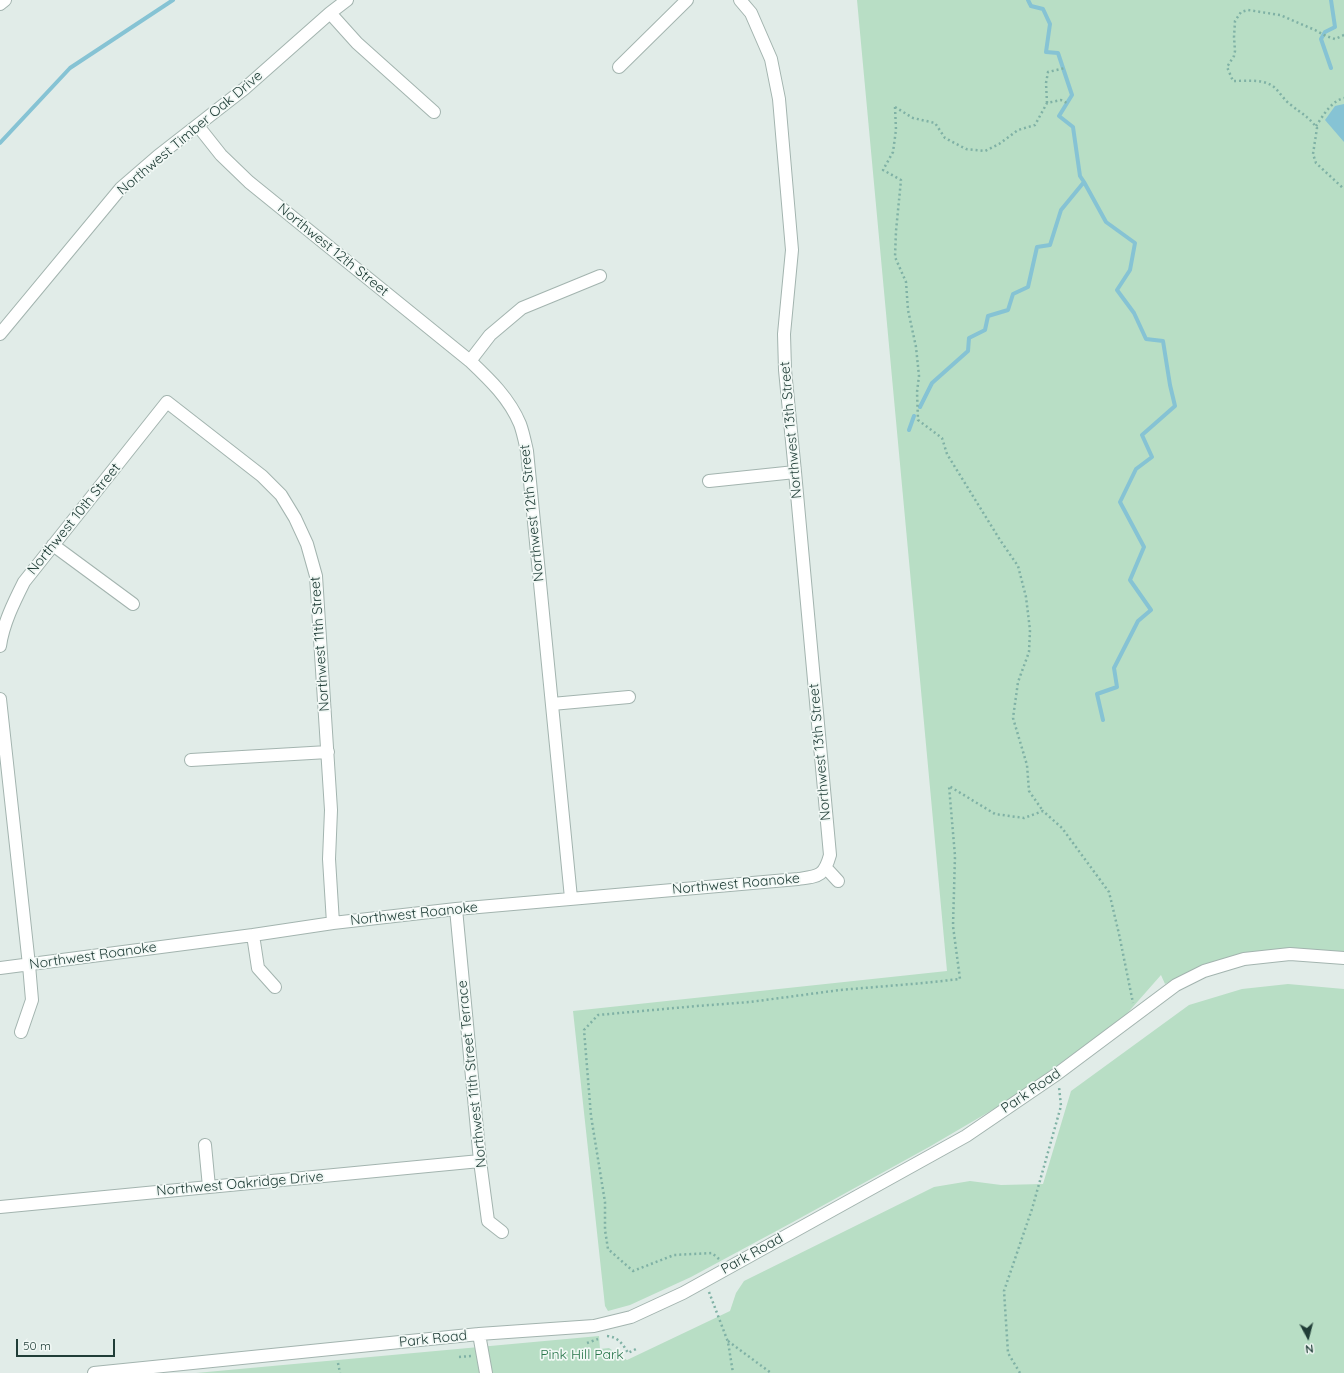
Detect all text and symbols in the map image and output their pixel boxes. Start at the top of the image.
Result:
street label: Northwest Timber Oak Drive [114,67,266,199]
street label: Northwest 12th Street [274,200,392,300]
street label: Northwest 13th Street [777,361,805,499]
street label: Northwest 12th Street [516,443,548,583]
street label: Northwest 10th Street [24,460,124,578]
street label: Northwest 11th Street [307,576,333,712]
street label: Northwest 13th Street [806,683,834,821]
street label: Northwest Roanoke [671,870,801,898]
street label: Northwest Roanoke [349,899,479,929]
street label: Northwest Roanoke [28,939,158,973]
street label: Northwest 11th Street Terrace [454,980,490,1168]
street label: Park Road [998,1065,1064,1117]
street label: Northwest Oakridge Drive [156,1168,324,1200]
street label: Park Road [718,1230,786,1278]
north arrow [1288,1317,1328,1357]
street label: Park Road [398,1327,468,1351]
scale bar [18,1331,117,1357]
text: 50 m [23,1338,51,1353]
text: N [1305,1341,1314,1356]
park label: Pink Hill Park [540,1347,624,1363]

